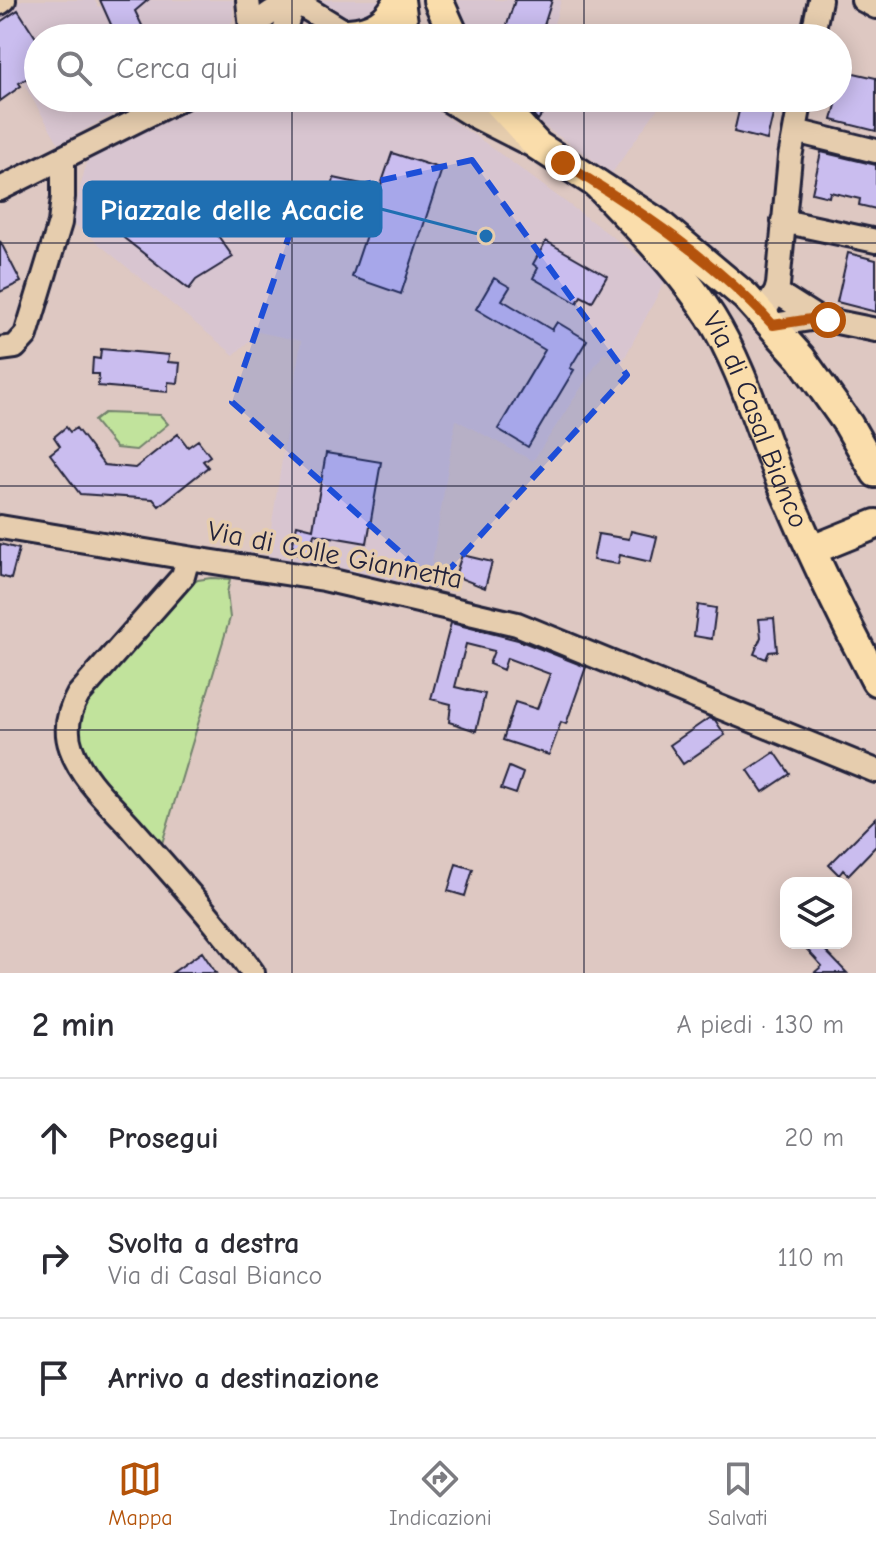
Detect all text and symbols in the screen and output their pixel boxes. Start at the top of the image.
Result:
search box [24,24,852,112]
icon: search [52,46,96,90]
text: Cerca qui [116,51,238,86]
route end [545,145,581,181]
callout: Piazzale delle Acacie [84,182,381,236]
text: Piazzale delle Acacie [100,193,364,228]
route start [810,302,846,338]
street label: Via di Casal Bianco [696,306,815,533]
street label: Via di Colle Giannetta [205,515,465,595]
map controls [780,877,852,949]
button: layers [780,877,852,949]
text: 2 min [32,1005,115,1045]
text: A piedi · 130 m [676,1010,844,1040]
icon: ahead [32,1116,76,1160]
text: Prosegui [108,1121,219,1156]
text: 20 m [784,1123,844,1153]
text: Svolta a destra [108,1226,300,1261]
icon: right [32,1236,76,1280]
text: 110 m [777,1243,844,1273]
text: Via di Casal Bianco [108,1261,322,1291]
icon: arrive [32,1356,76,1400]
text: Arrivo a destinazione [108,1361,379,1396]
tab: Mappa [108,1457,173,1531]
tab: Indicazioni [389,1457,492,1531]
tab: Salvati [708,1457,768,1531]

